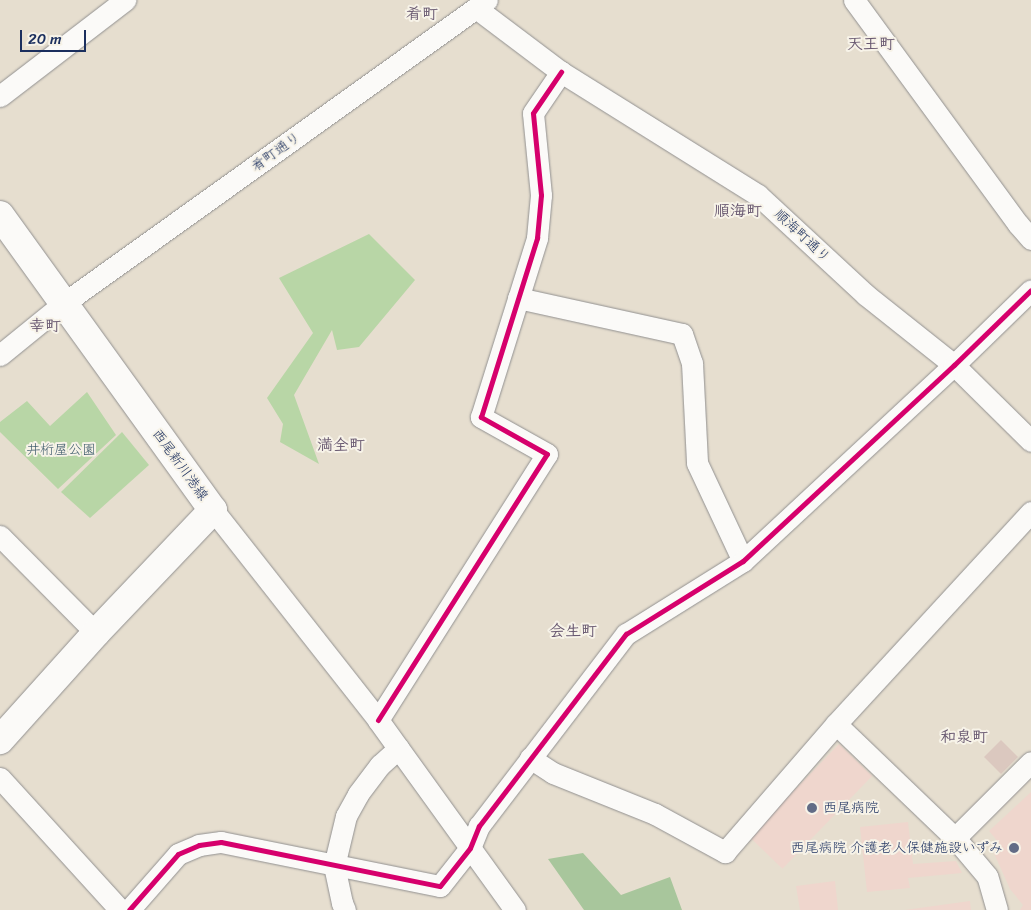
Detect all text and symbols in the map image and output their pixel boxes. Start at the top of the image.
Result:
district label: 肴町 [406,4,438,24]
scale bar [22,20,89,52]
text: 20 m [28,26,62,52]
district label: 天王町 [847,34,895,54]
street label: 肴町通り [248,129,304,175]
district label: 順海町 [714,201,762,221]
street label: 順海町通り [771,206,833,266]
district label: 幸町 [29,316,61,336]
street label: 西尾新川港線 [149,426,211,504]
district label: 満全町 [317,435,365,455]
park label: 井桁屋公園 [26,442,96,458]
district label: 会生町 [549,621,597,641]
district label: 和泉町 [940,727,988,747]
place label: 西尾病院 [823,800,879,816]
marker: 西尾病院 [805,801,819,815]
place label: 西尾病院 介護老人保健施設いずみ [789,840,1003,856]
marker: 西尾病院 介護老人保健施設いずみ [1007,841,1021,855]

